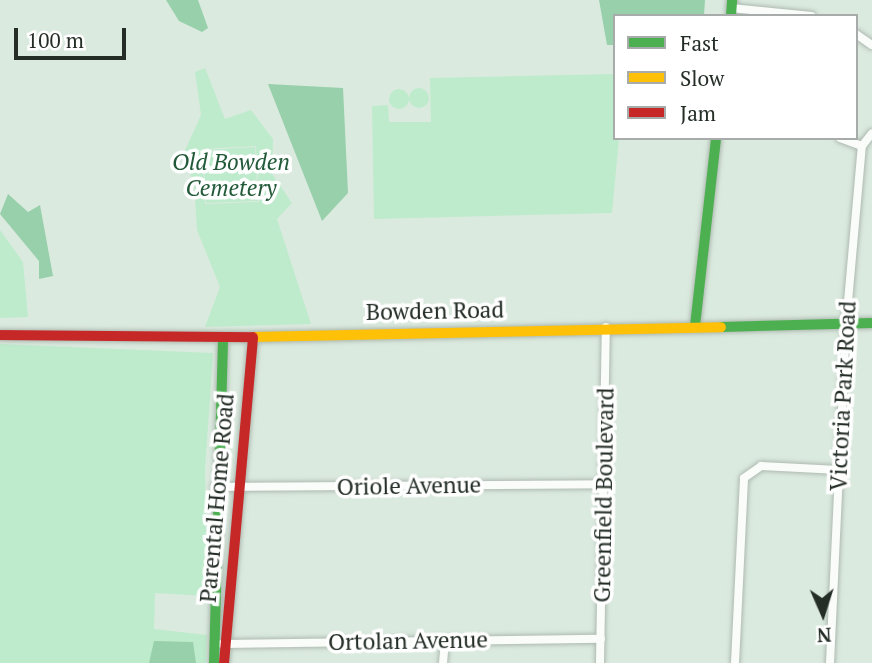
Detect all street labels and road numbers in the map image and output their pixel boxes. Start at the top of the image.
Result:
street label: Bowden Road [366,296,504,326]
street label: Victoria Park Road [824,300,862,492]
street label: Greenfield Boulevard [588,387,620,603]
street label: Parental Home Road [194,392,240,604]
street label: Oriole Avenue [336,471,482,501]
street label: Ortolan Avenue [328,626,488,656]

